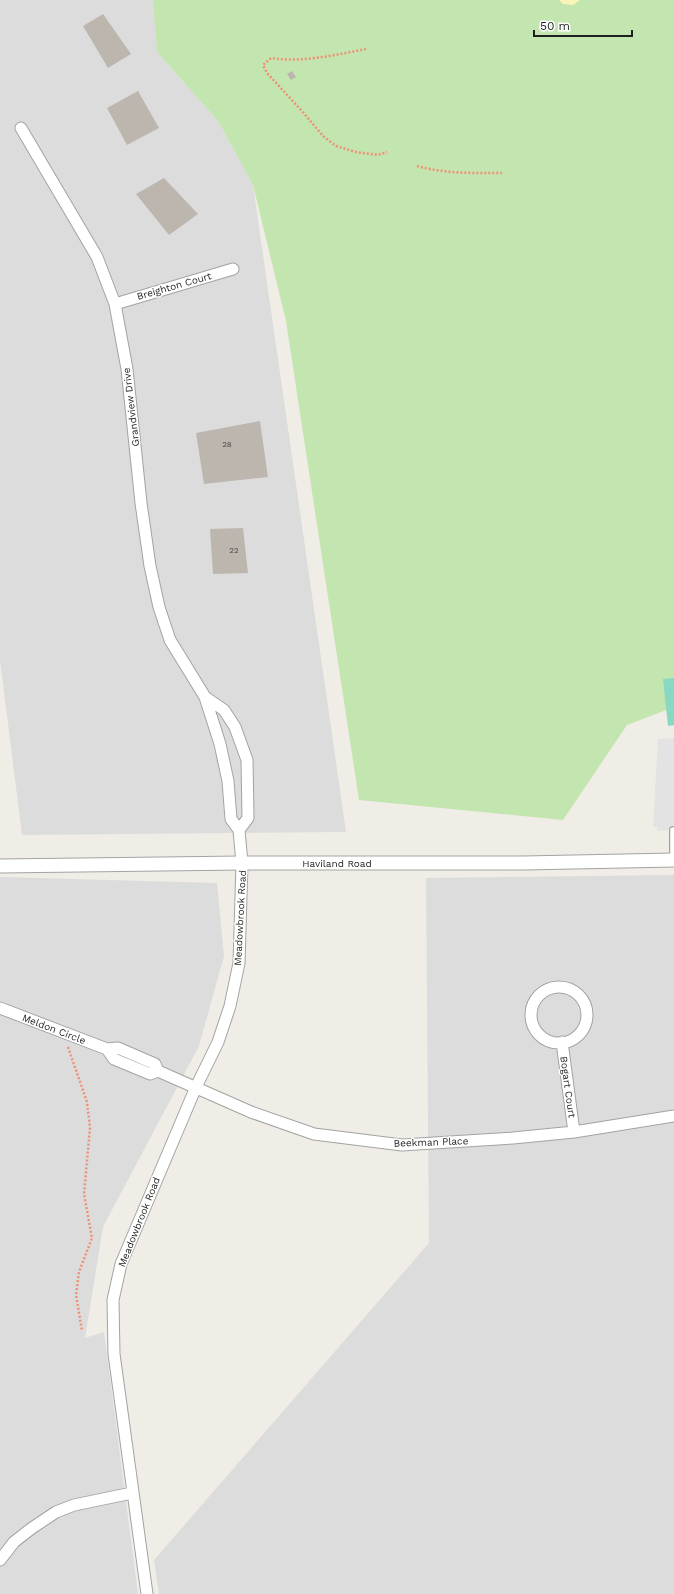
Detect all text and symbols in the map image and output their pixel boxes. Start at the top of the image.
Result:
scale bar [534,12,632,38]
text: 50 m [540,19,570,33]
street label: Breighton Court [135,270,213,302]
street label: Grandview Drive [121,367,141,447]
house number: 28 [222,440,232,449]
house number: 22 [229,546,239,555]
street label: Haviland Road [302,858,372,869]
street label: Meadowbrook Road [232,870,248,966]
street label: Meldon Circle [21,1012,87,1046]
street label: Bogart Court [558,1056,578,1119]
street label: Beekman Place [393,1135,469,1149]
street label: Meadowbrook Road [116,1176,162,1268]

